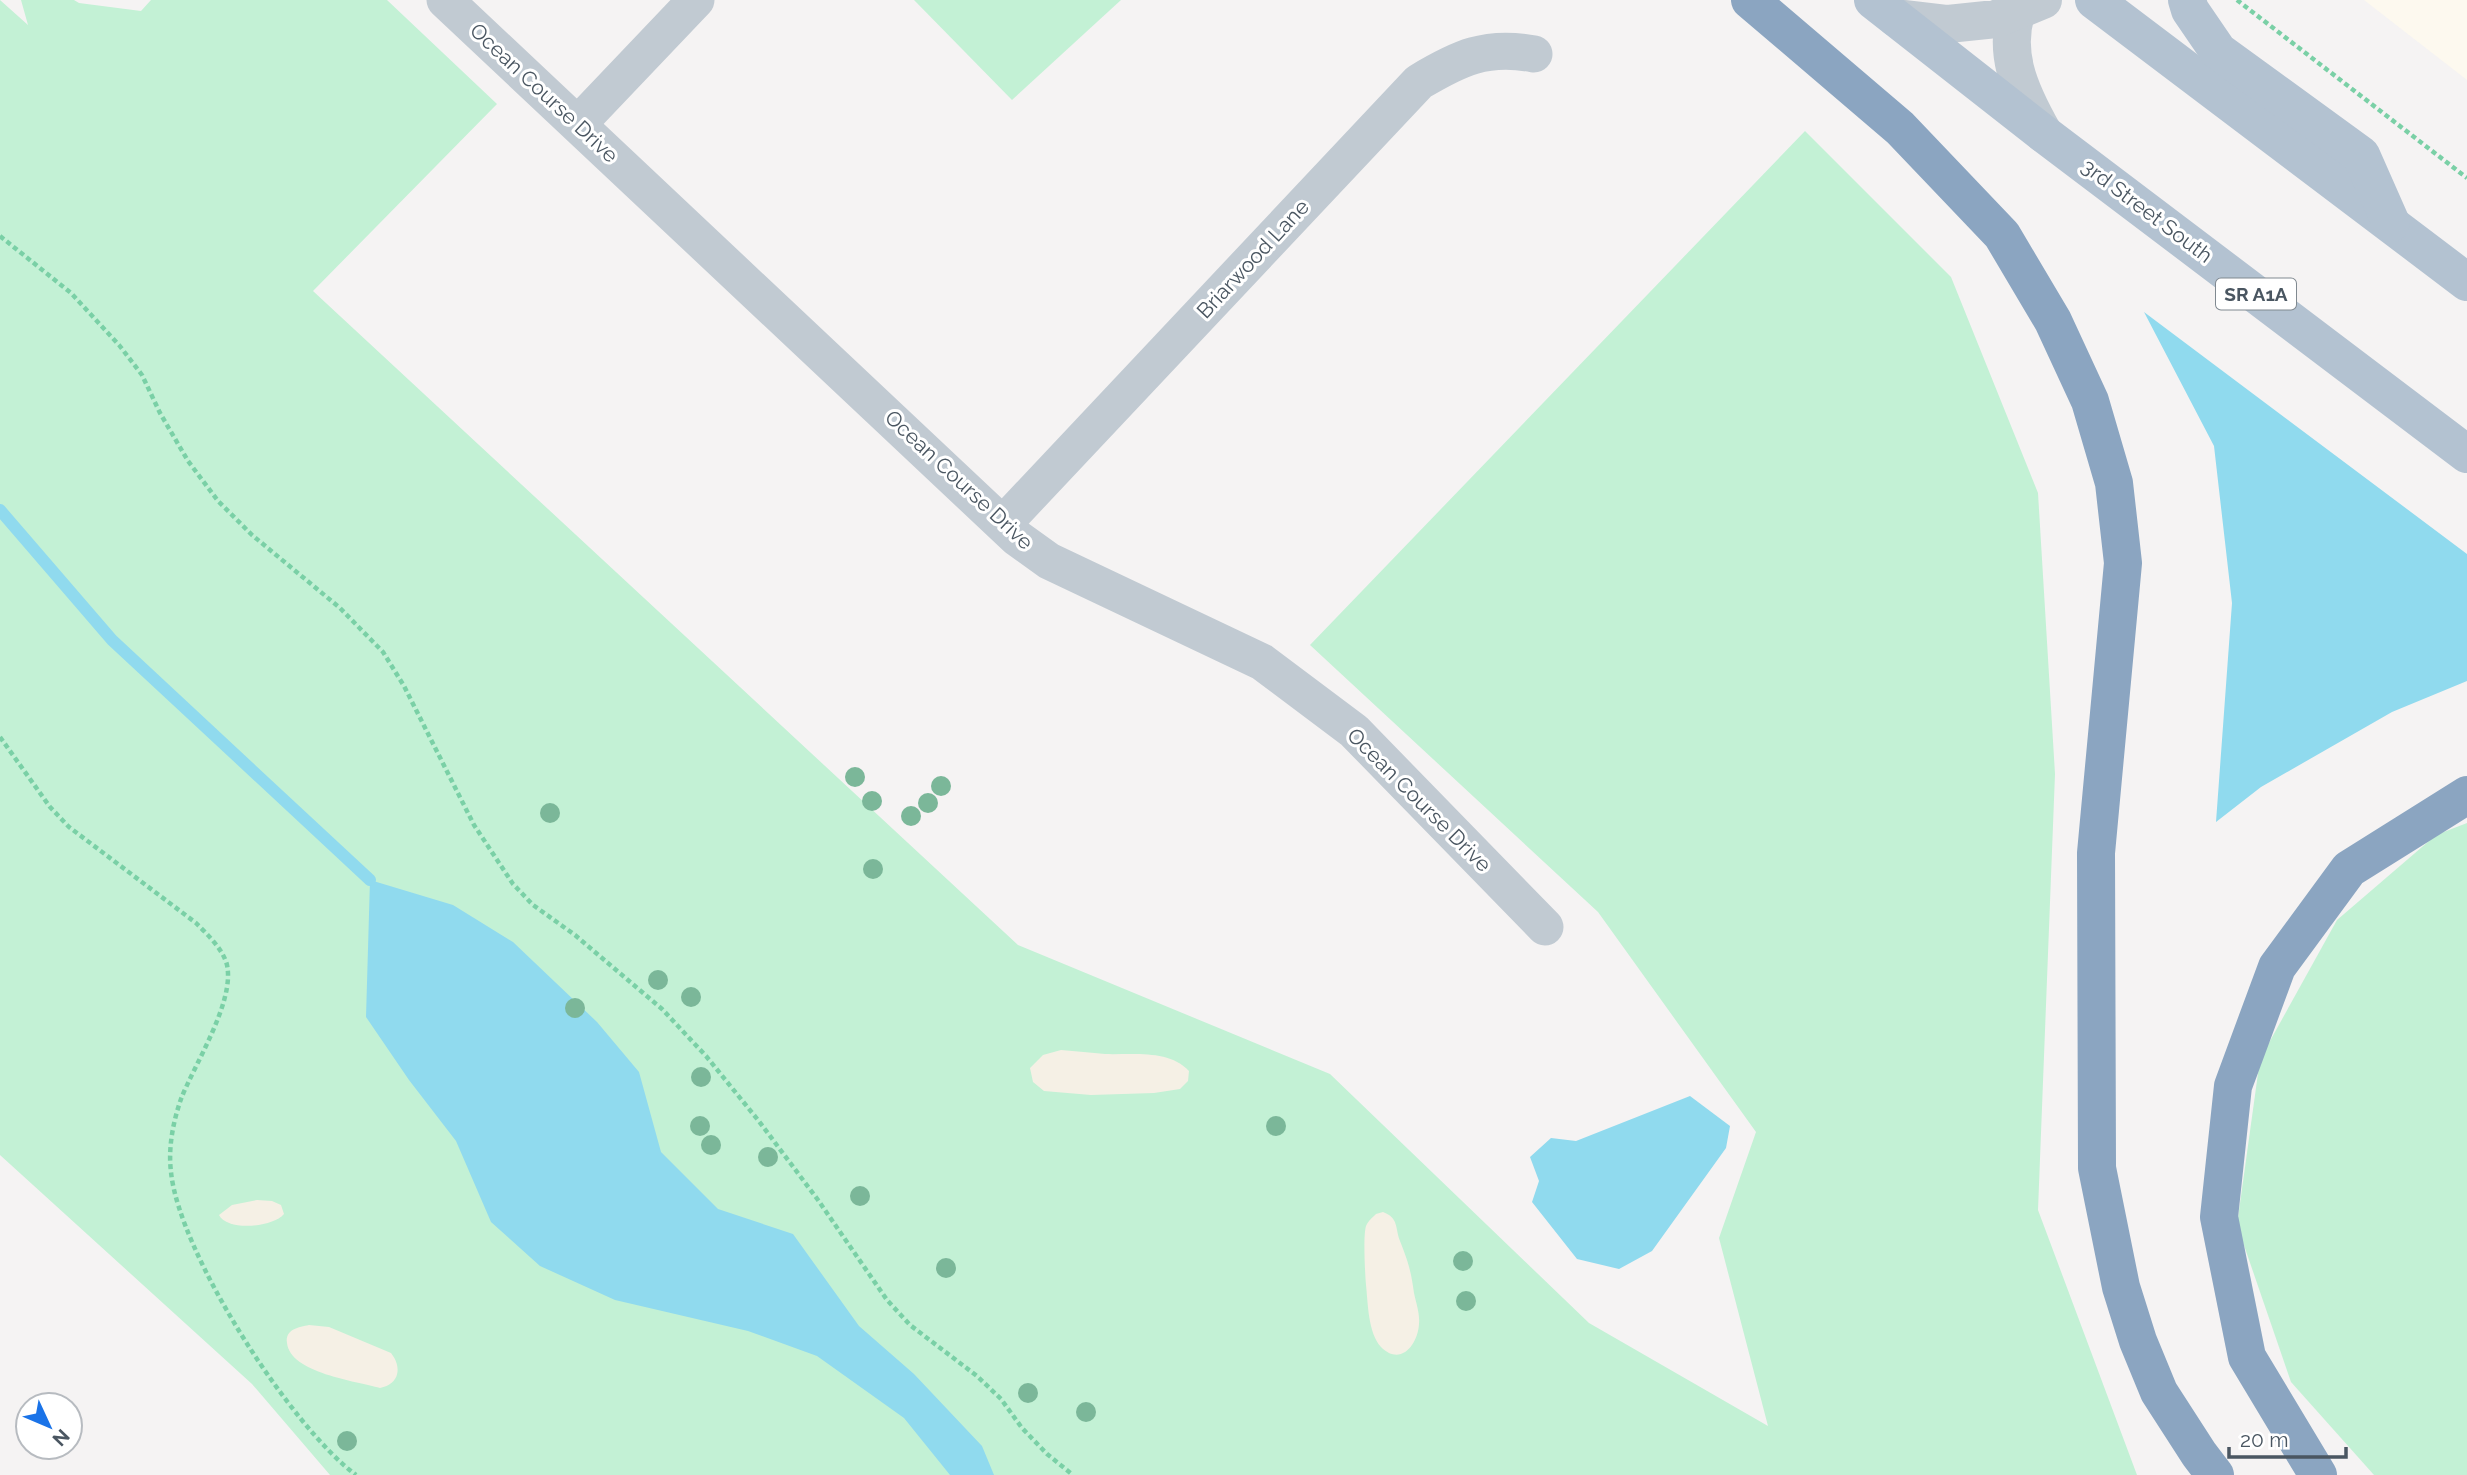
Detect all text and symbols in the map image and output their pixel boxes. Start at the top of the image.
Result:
street label: Ocean Course Drive [465,18,624,168]
street label: 3rd Street South [2077,153,2218,268]
street label: Briarwood Lane [1191,194,1314,323]
road number: SR A1A [2216,278,2296,310]
street label: Ocean Course Drive [880,405,1039,555]
street label: Ocean Course Drive [1342,722,1497,877]
north arrow [14,1391,84,1461]
scale bar [2229,1416,2346,1460]
text: N [48,1425,74,1451]
text: 20 m [2240,1427,2288,1452]

